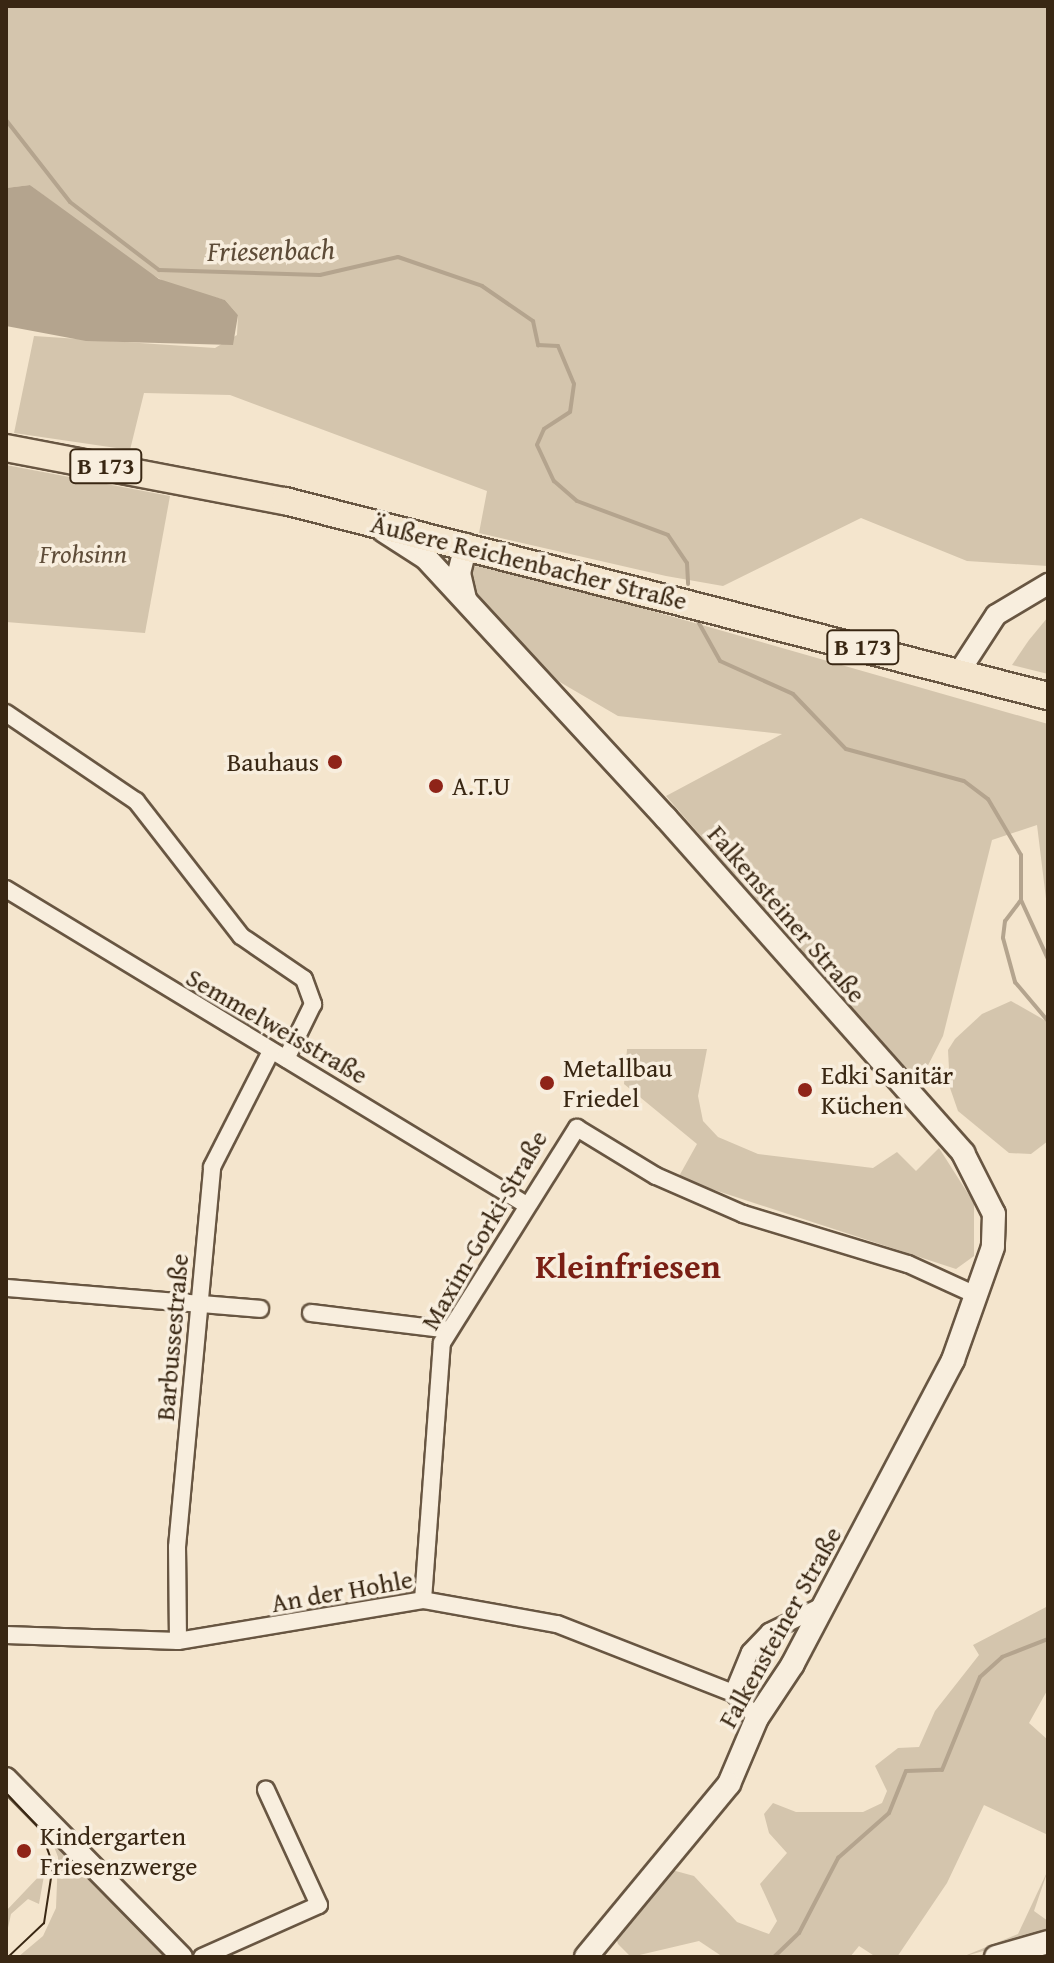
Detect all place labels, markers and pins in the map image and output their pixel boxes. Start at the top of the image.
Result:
place label: Bauhaus [227,746,319,778]
marker: Bauhaus [326,753,344,771]
place label: A.T.U [452,770,510,802]
marker: A.T.U [427,777,445,795]
place label: Metallbau Friedel [563,1052,672,1114]
place label: Edki Sanitär Küchen [821,1059,953,1120]
marker: Metallbau Friedel [538,1074,556,1092]
marker: Edki Sanitär Küchen [796,1081,814,1099]
place label: Kindergarten Friesenzwerge [40,1820,197,1882]
marker: Kindergarten Friesenzwerge [15,1842,33,1860]

